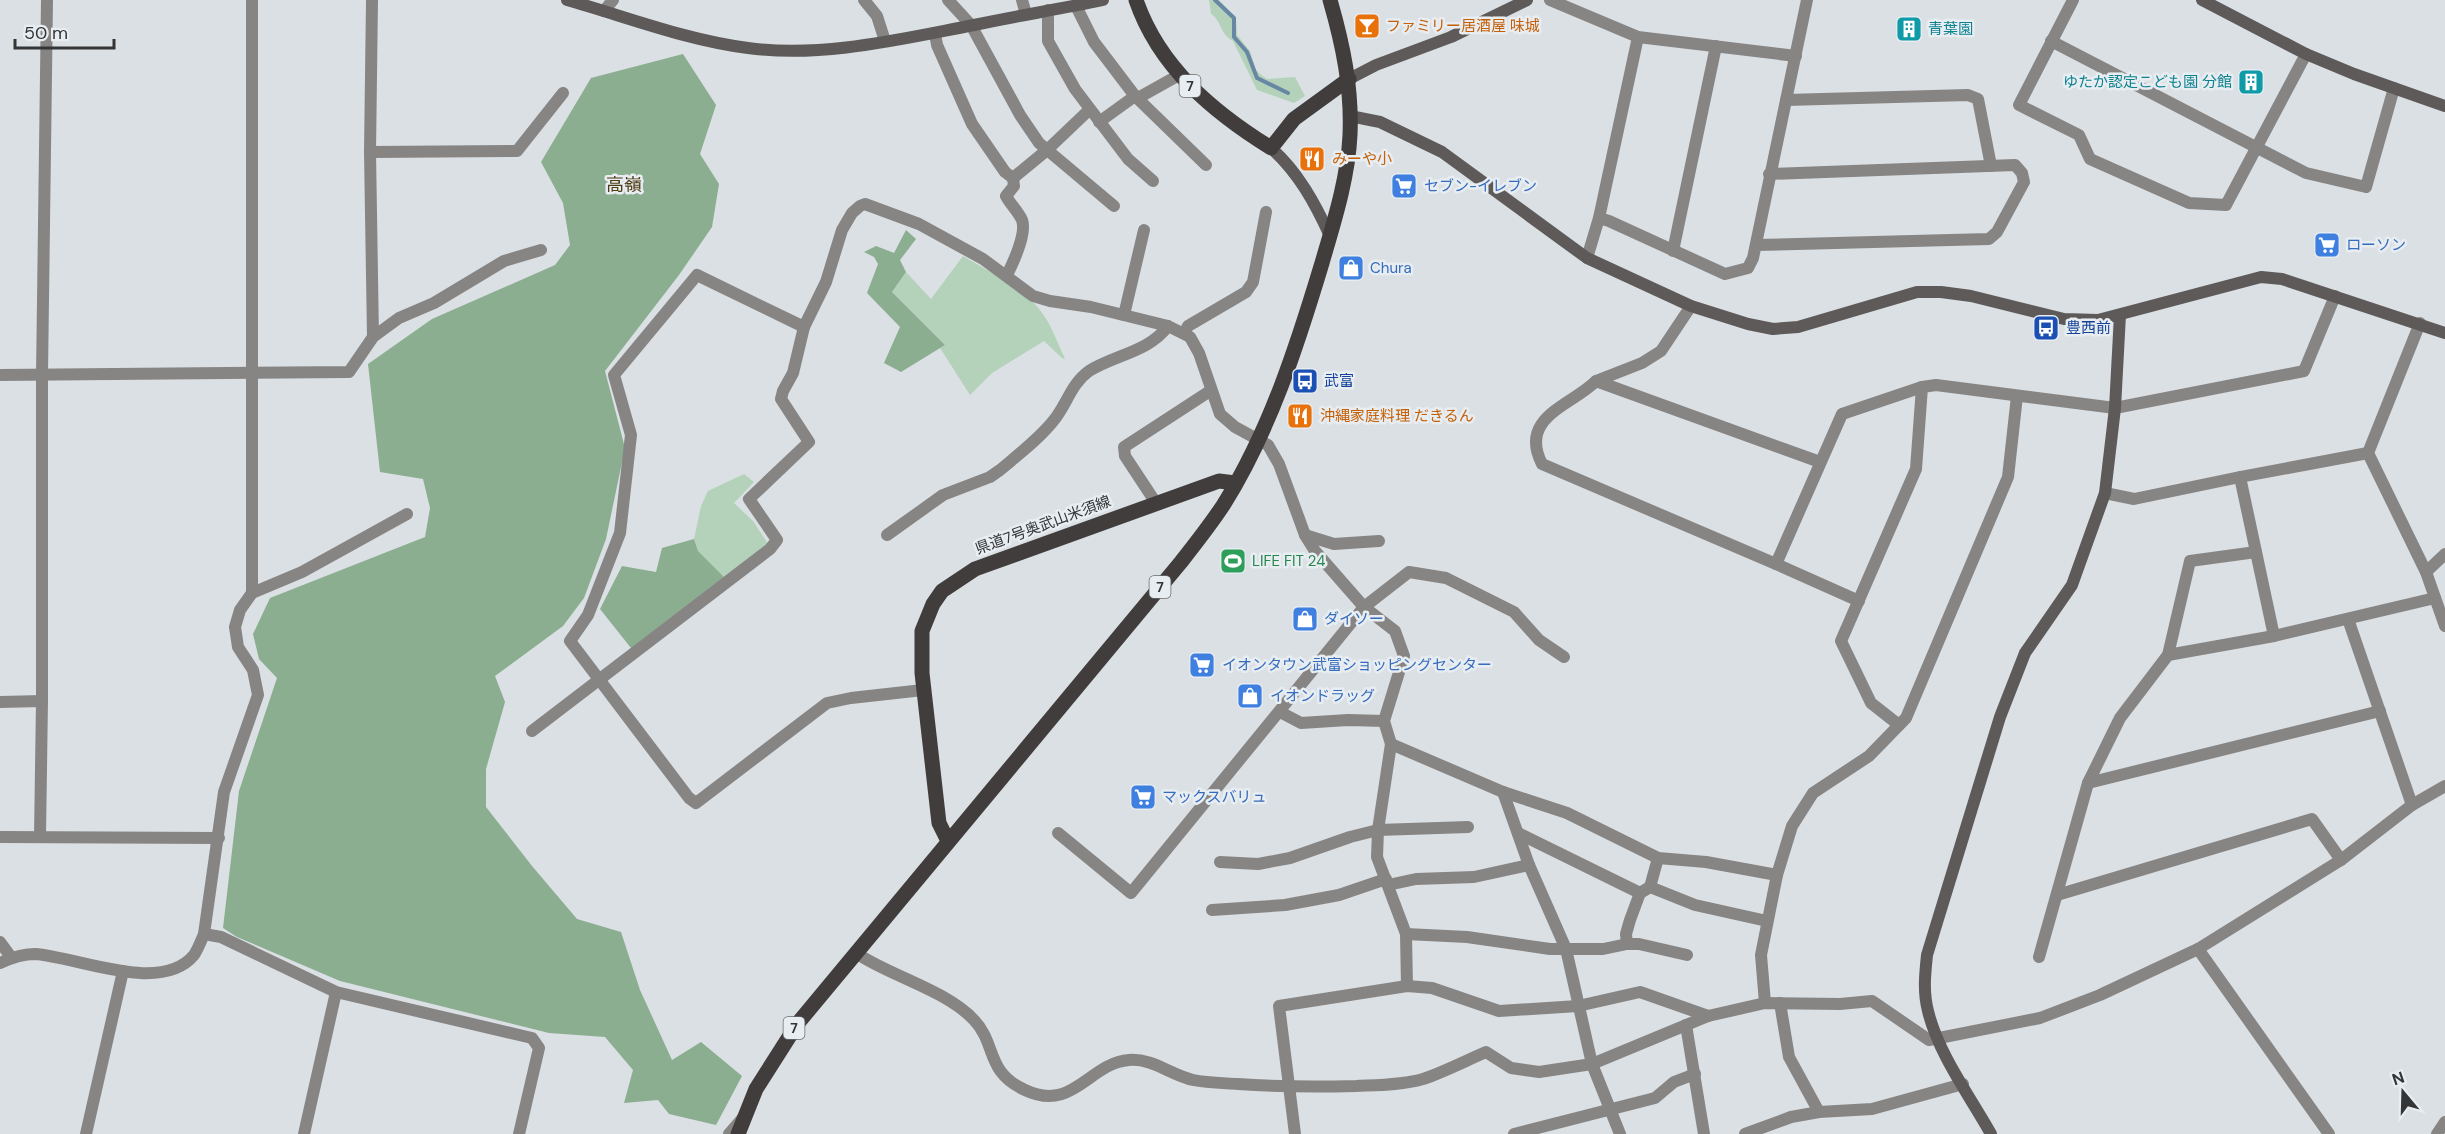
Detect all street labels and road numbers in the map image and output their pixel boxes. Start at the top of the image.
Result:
road number: 7 [1180,75,1200,97]
street label: 県道7号奥武山米須線 [972,491,1114,559]
road number: 7 [1150,576,1170,598]
road number: 7 [784,1017,804,1039]

